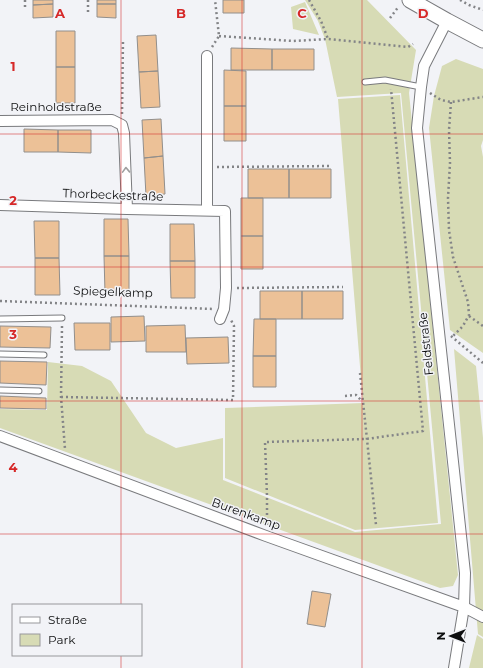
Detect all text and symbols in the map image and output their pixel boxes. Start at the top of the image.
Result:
text: A [54,5,66,21]
text: B [176,5,186,21]
text: C [297,5,307,21]
text: D [418,5,429,21]
text: 1 [10,58,16,74]
street label: Reinholdstraße [10,99,102,114]
one-way arrow [121,167,130,173]
street label: Thorbeckestraße [62,185,164,204]
text: 2 [9,192,17,208]
street label: Spiegelkamp [73,283,153,300]
street label: Feldstraße [415,312,436,376]
text: 3 [8,326,17,342]
text: 4 [9,459,18,475]
street label: Burenkamp [210,494,283,533]
legend [12,604,142,656]
text: Straße [48,612,87,627]
north arrow [431,616,471,656]
text: Park [48,632,76,647]
text: N [434,632,448,640]

